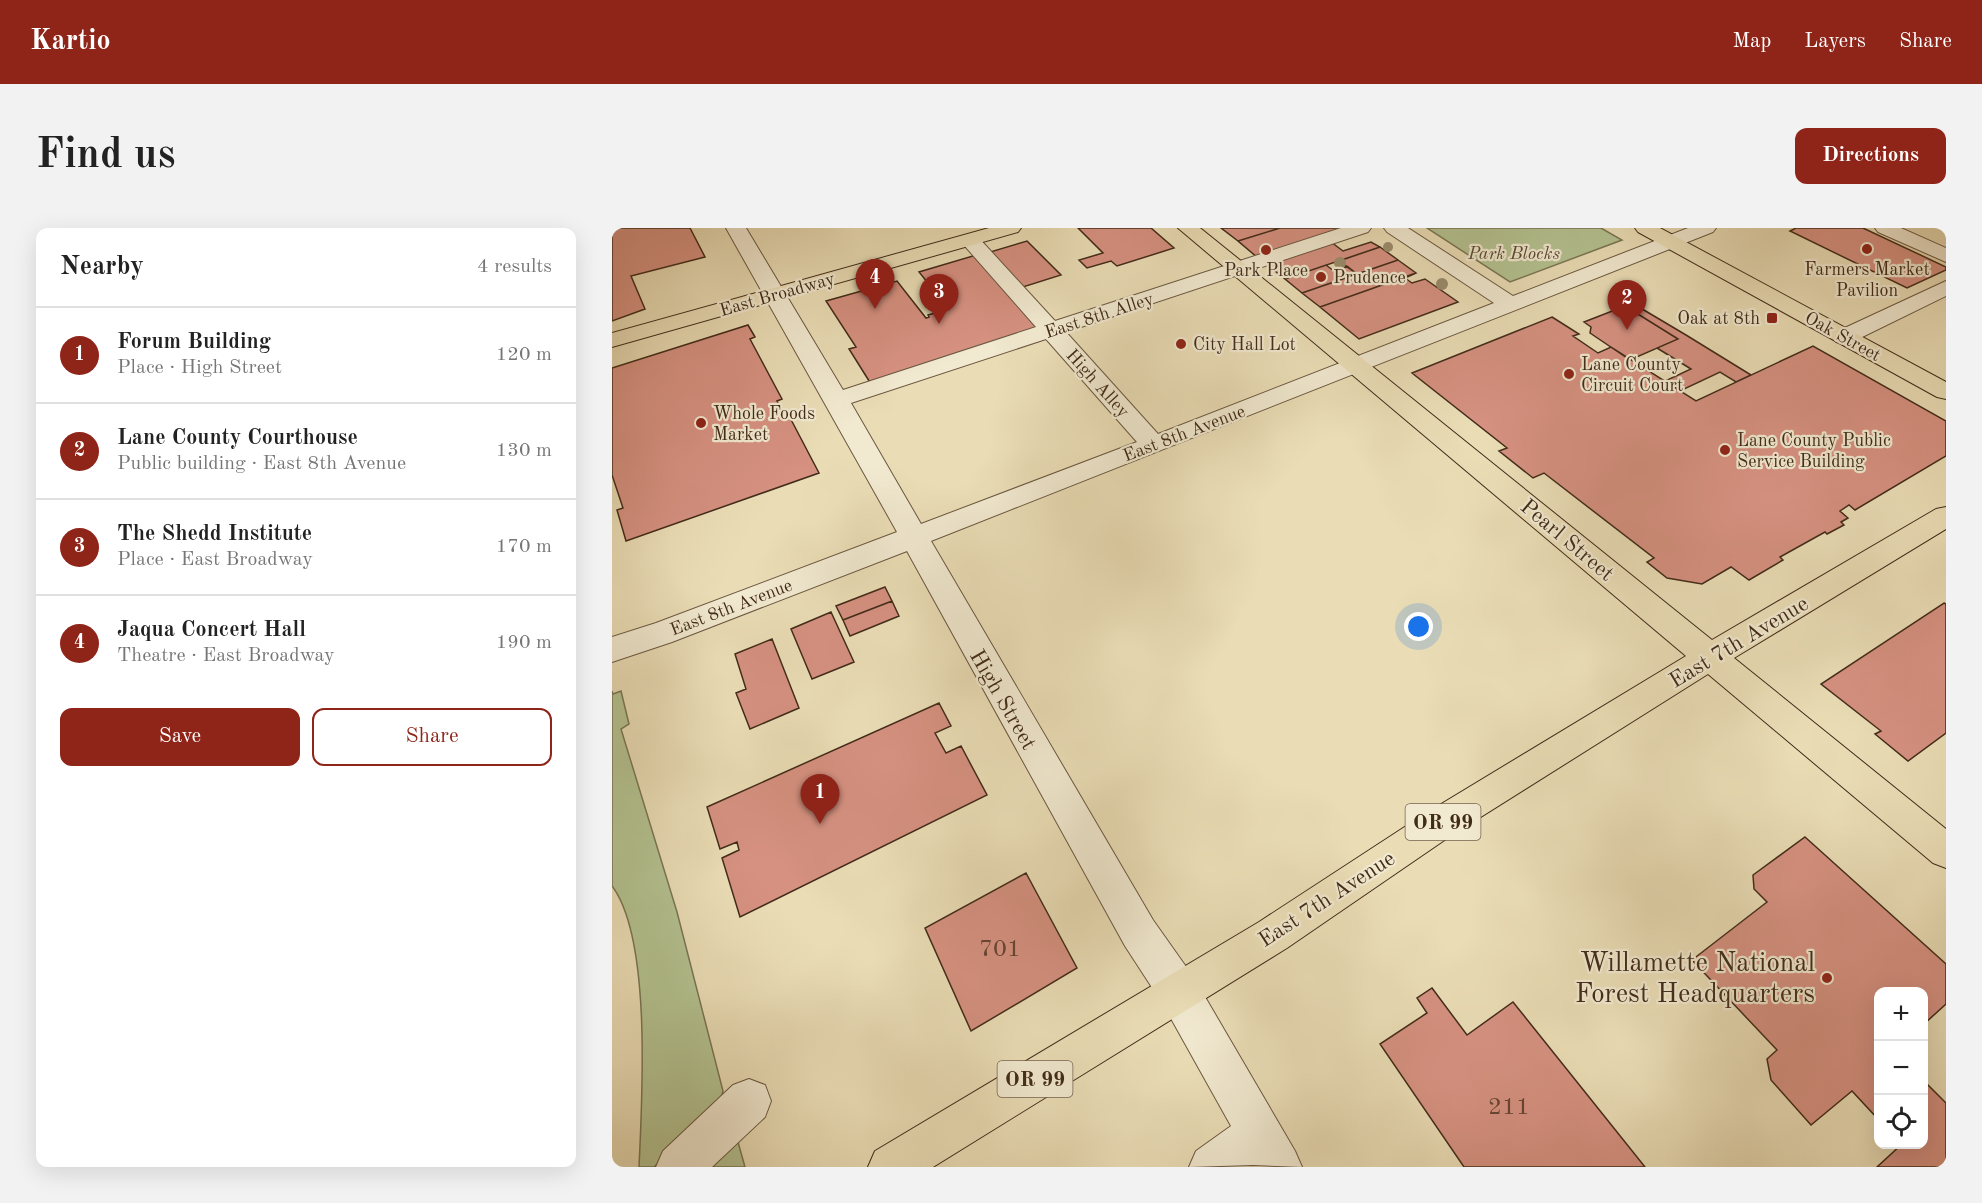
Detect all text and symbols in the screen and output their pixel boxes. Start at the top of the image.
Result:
text: Kartio [30,28,111,56]
text: Map [1732,31,1771,52]
text: Layers [1804,31,1866,52]
text: Share [1899,31,1952,52]
button: Directions [1795,128,1946,184]
text: Find us [36,135,175,177]
marker: Farmers Market Pavilion [1860,242,1874,256]
marker: Park Place [1259,243,1273,257]
park label: Park Blocks [1467,245,1561,263]
text: Nearby [60,254,144,280]
text: 4 results [477,257,552,277]
pin: 4 [856,260,894,309]
place label: Farmers Market Pavilion [1804,261,1930,300]
place label: Park Place [1224,262,1308,280]
place label: Prudence [1333,269,1406,287]
street label: East Broadway [718,270,837,320]
marker: Prudence [1314,270,1328,284]
pin: 3 [920,274,958,324]
pin: 2 [1608,280,1646,330]
street label: East 8th Alley [1043,290,1156,342]
street label: Oak Street [1802,309,1883,365]
place label: Oak at 8th [1677,310,1760,328]
marker: Oak at 8th [1765,311,1779,325]
text: Forum Building [117,331,271,353]
place label: City Hall Lot [1193,336,1296,354]
marker: City Hall Lot [1174,337,1188,351]
text: 1 [74,345,85,365]
text: 120 m [496,345,552,365]
street label: High Alley [1062,346,1133,422]
place label: Lane County Circuit Court [1581,356,1683,395]
text: Place · High Street [117,358,282,378]
marker: Lane County Circuit Court [1562,367,1576,381]
street label: East 8th Avenue [1121,402,1248,465]
place label: Whole Foods Market [713,405,815,444]
marker: Whole Foods Market [694,416,708,430]
text: Lane County Courthouse [117,427,358,449]
place label: Lane County Public Service Building [1737,432,1891,471]
text: 2 [74,441,85,461]
text: 130 m [496,441,552,461]
marker: Lane County Public Service Building [1718,443,1732,457]
text: Public building · East 8th Avenue [117,454,406,474]
street label: Pearl Street [1516,495,1618,586]
text: The Shedd Institute [117,523,312,545]
text: 3 [74,537,85,557]
text: 170 m [496,537,552,557]
text: Place · East Broadway [117,550,313,570]
street label: East 8th Avenue [668,576,795,639]
street label: East 7th Avenue [1666,593,1812,693]
your location [1404,612,1433,641]
text: Jaqua Concert Hall [117,619,306,641]
text: 4 [74,633,85,653]
text: 190 m [496,633,552,653]
text: Theatre · East Broadway [117,646,335,666]
street label: High Street [965,646,1040,754]
button: Save [60,708,300,766]
button: Share [312,708,552,766]
pin: 1 [800,774,840,824]
road number: OR 99 [1406,804,1480,840]
street label: East 7th Avenue [1255,847,1399,952]
house number: 701 [979,938,1021,962]
place label: Willamette National Forest Headquarters [1575,950,1815,1008]
marker: Willamette National Forest Headquarters [1820,971,1834,985]
map controls [1874,987,1928,1149]
button: + [1874,987,1928,1041]
button: − [1874,1041,1928,1095]
road number: OR 99 [998,1061,1072,1097]
button: locate [1874,1095,1928,1149]
house number: 211 [1488,1096,1530,1120]

